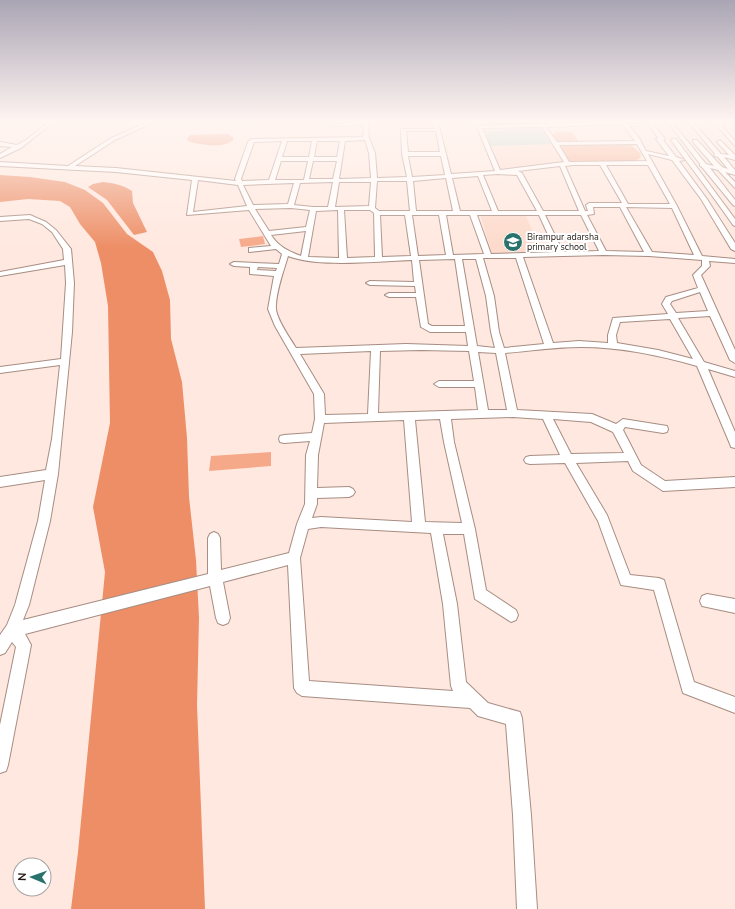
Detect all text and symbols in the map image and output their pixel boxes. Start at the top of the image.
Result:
school or university icon: Birampur adarsha primary school [502,231,524,253]
place label: Birampur adarsha primary school [527,231,599,253]
north arrow [12,857,52,897]
text: N [15,872,30,881]

